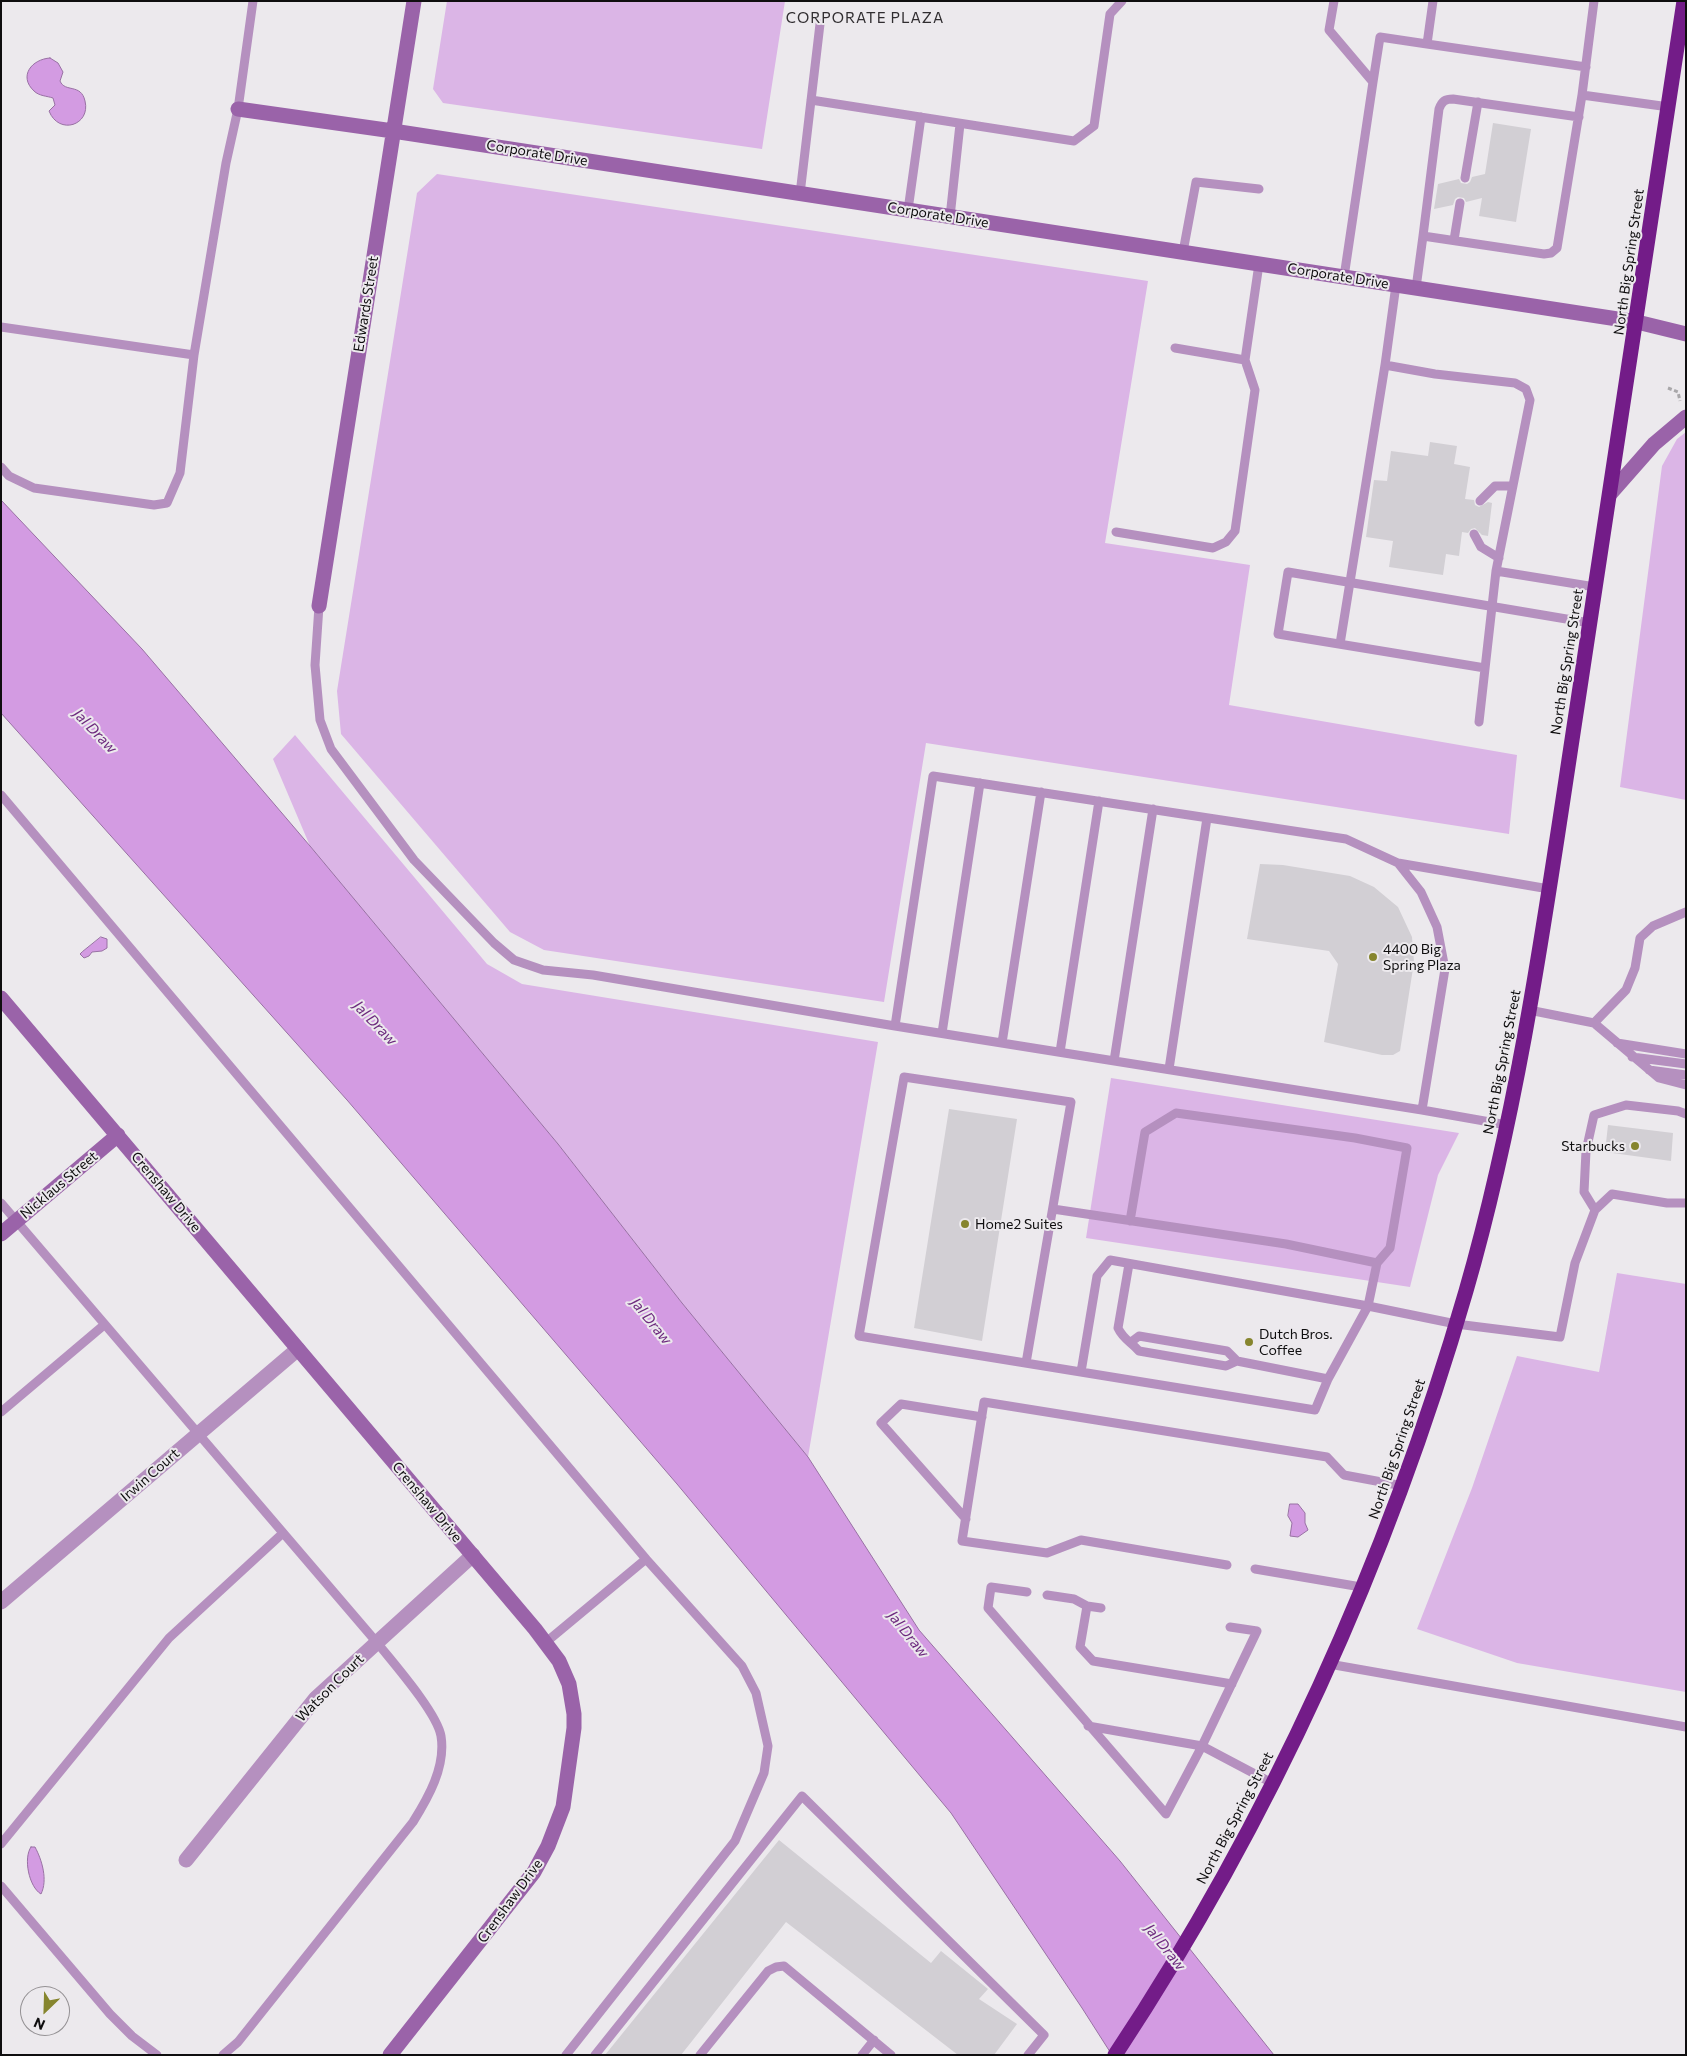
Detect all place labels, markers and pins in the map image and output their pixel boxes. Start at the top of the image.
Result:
place label: 4400 Big Spring Plaza [1383,941,1461,974]
marker: 4400 Big Spring Plaza [1367,951,1379,963]
place label: Starbucks [1561,1138,1625,1154]
marker: Starbucks [1629,1140,1641,1152]
place label: Home2 Suites [975,1216,1063,1232]
marker: Home2 Suites [959,1218,971,1230]
place label: Dutch Bros. Coffee [1259,1326,1333,1358]
marker: Dutch Bros. Coffee [1243,1336,1255,1348]

